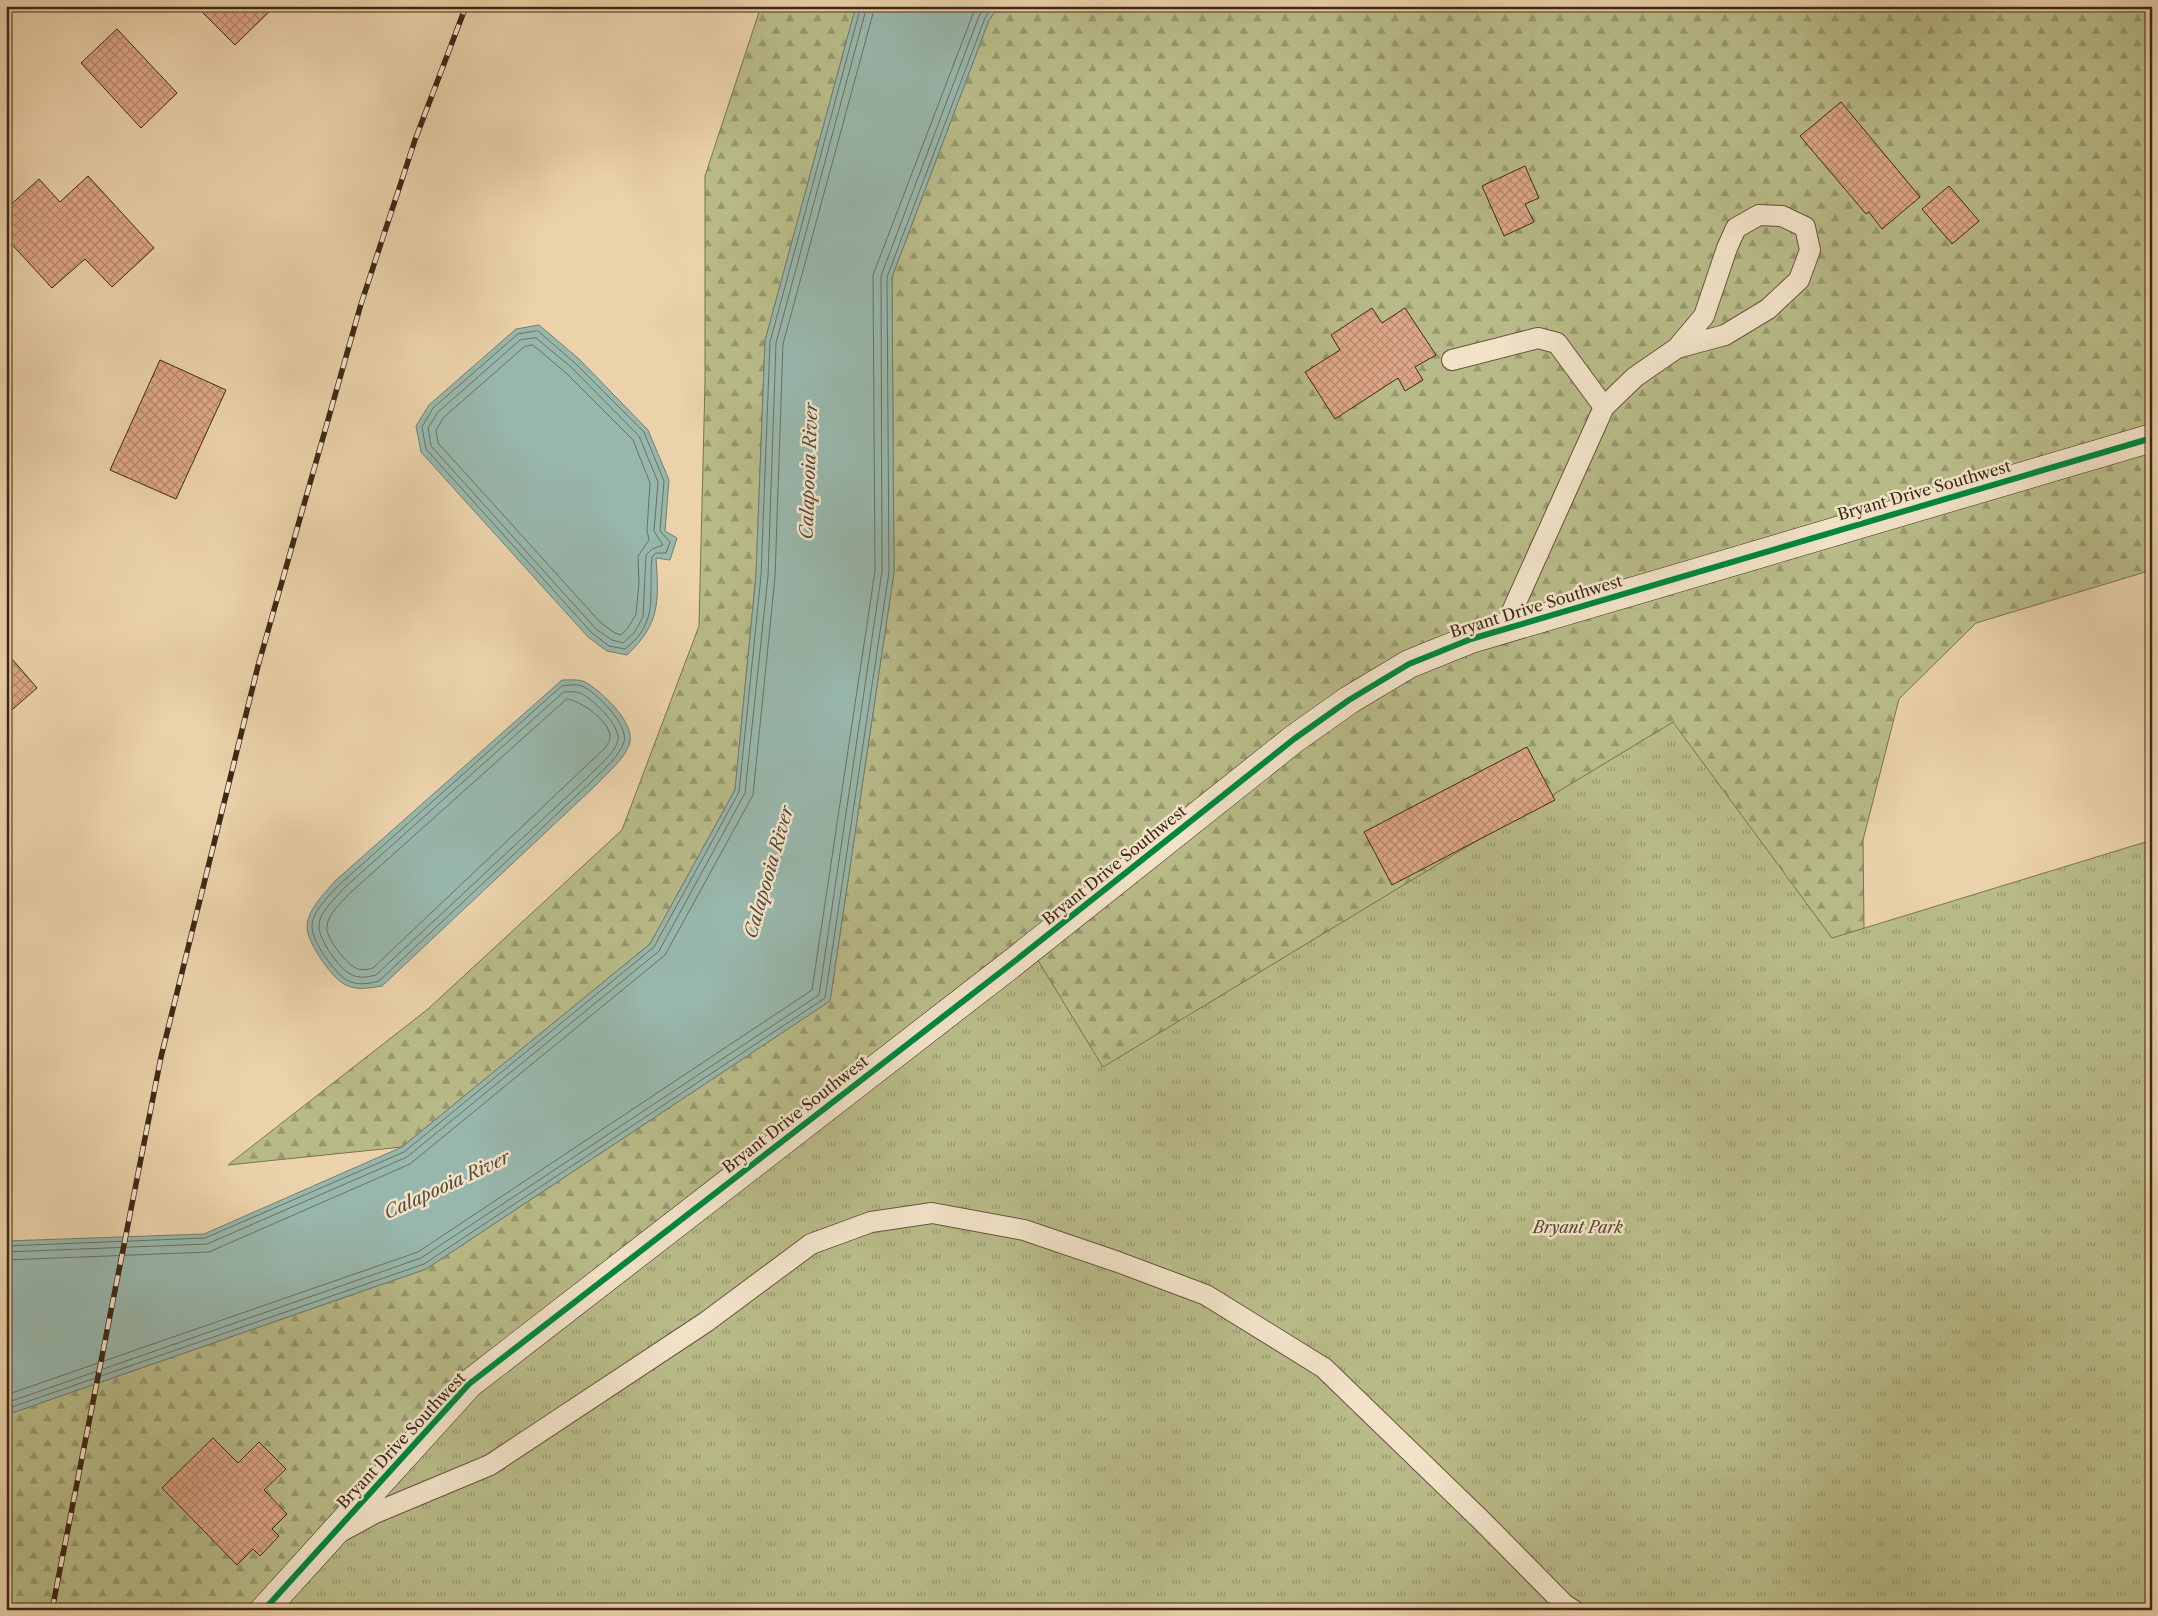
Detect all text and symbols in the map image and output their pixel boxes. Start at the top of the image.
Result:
water label: Calapooia River [796,401,822,540]
street label: Bryant Drive Southwest [1835,456,2013,524]
street label: Bryant Drive Southwest [1447,570,1625,642]
street label: Bryant Drive Southwest [1038,801,1190,929]
water label: Calapooia River [740,802,799,941]
street label: Bryant Drive Southwest [718,1051,872,1177]
water label: Calapooia River [380,1145,515,1224]
park label: Bryant Park [1531,1217,1624,1237]
street label: Bryant Drive Southwest [333,1367,470,1512]

